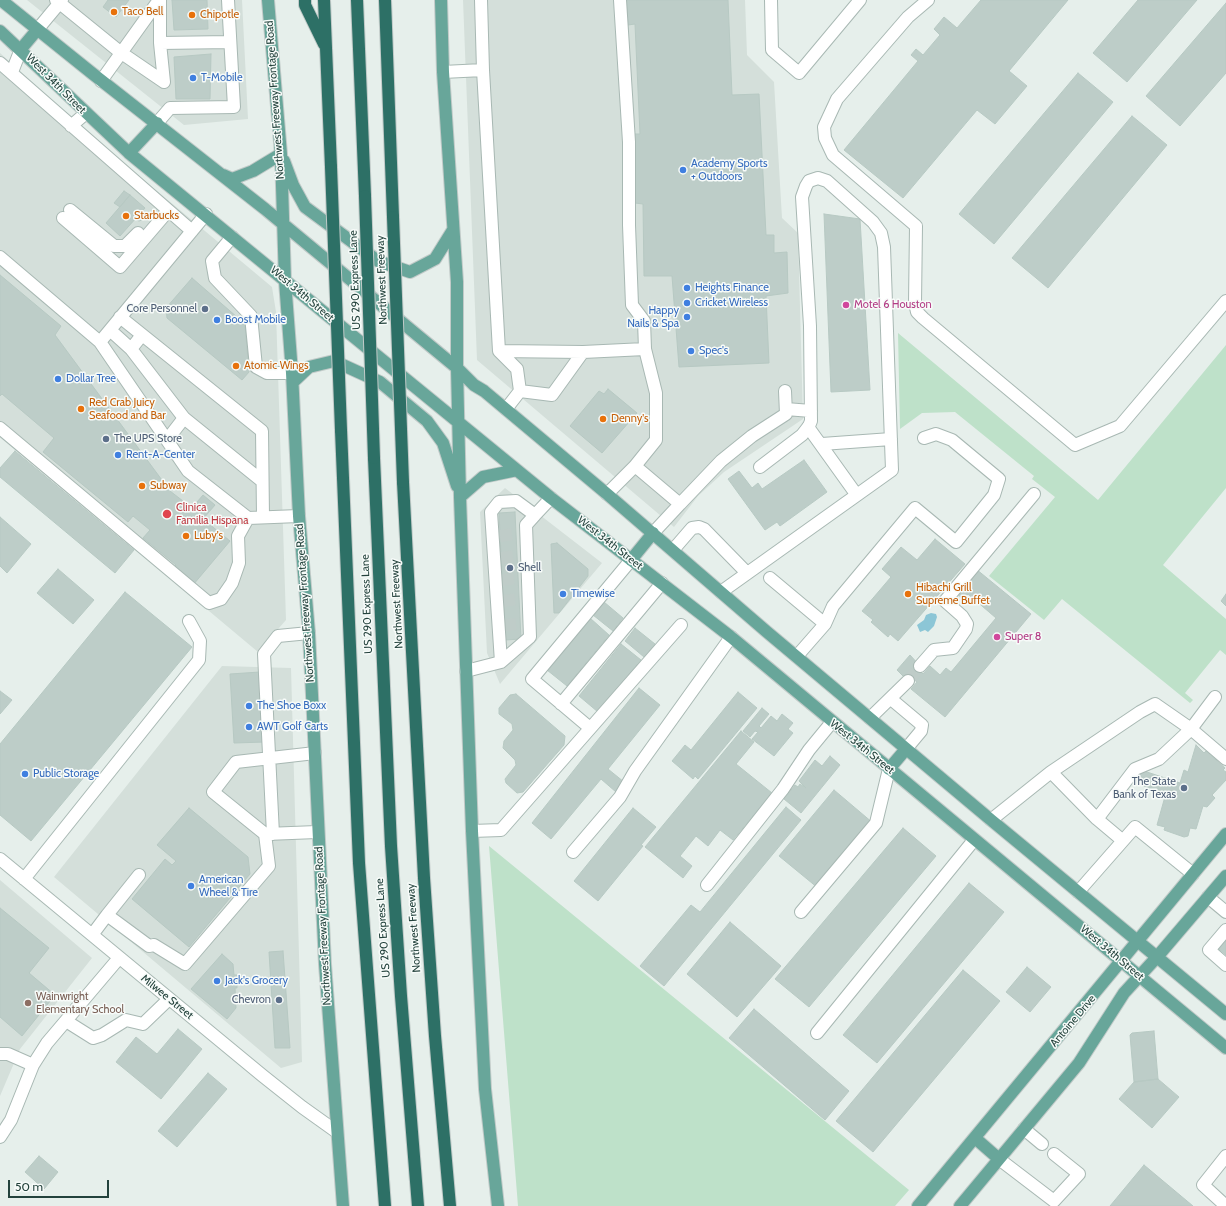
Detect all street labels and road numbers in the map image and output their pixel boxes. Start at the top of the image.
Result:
street label: Northwest Freeway Frontage Road [263,20,287,180]
street label: West 34th Street [23,51,89,117]
street label: US 290 Express Lane [347,230,363,330]
street label: Northwest Freeway [374,235,390,325]
street label: West 34th Street [267,264,337,324]
street label: West 34th Street [575,513,645,573]
street label: Northwest Freeway Frontage Road [293,523,317,683]
street label: US 290 Express Lane [359,554,375,654]
street label: Northwest Freeway [388,559,406,649]
street label: West 34th Street [827,717,897,777]
street label: Northwest Freeway Frontage Road [312,846,334,1006]
street label: US 290 Express Lane [373,878,393,978]
street label: Northwest Freeway [404,883,424,973]
street label: West 34th Street [1077,923,1147,983]
street label: Milwee Street [138,972,196,1022]
street label: Antoine Drive [1047,992,1099,1050]

